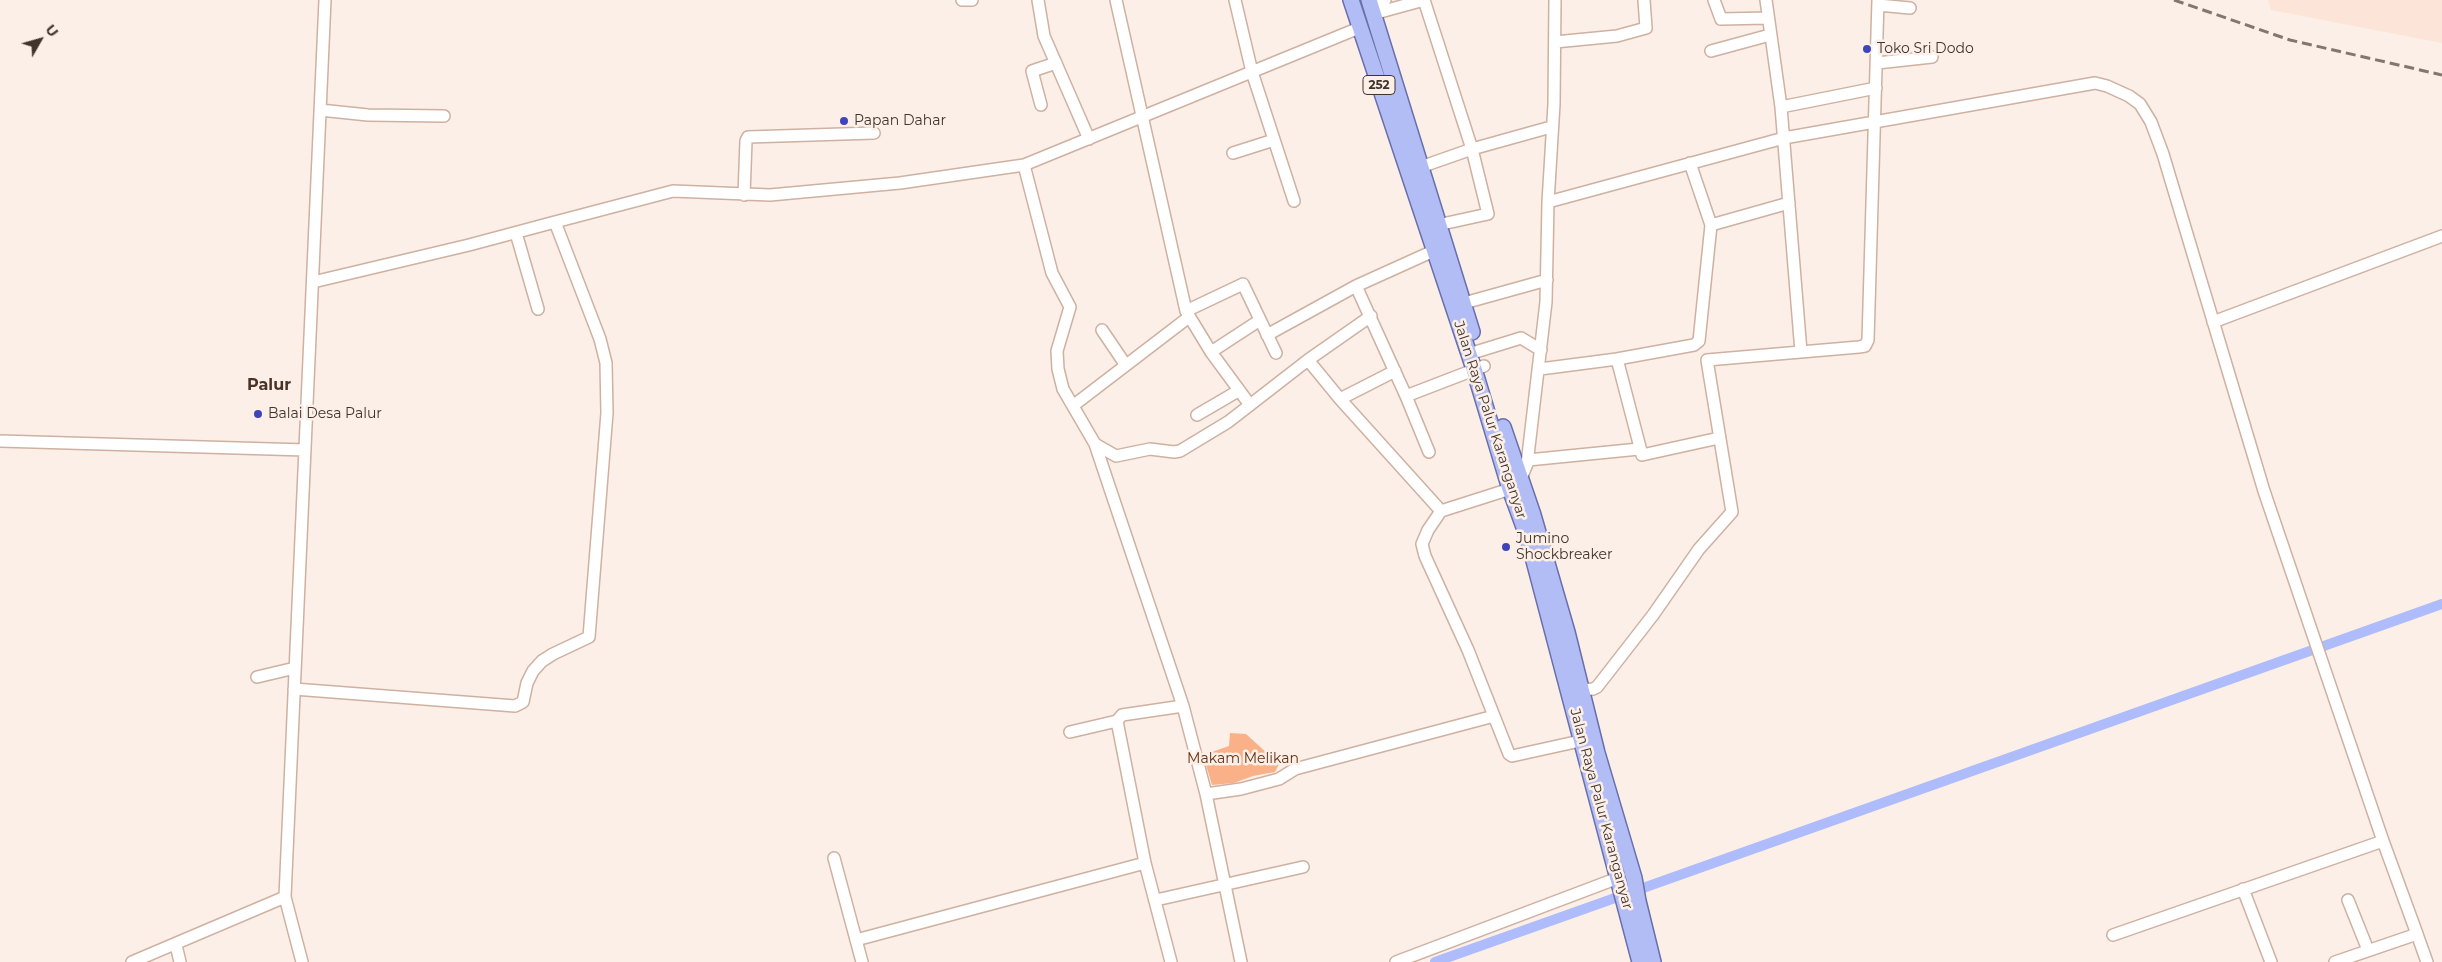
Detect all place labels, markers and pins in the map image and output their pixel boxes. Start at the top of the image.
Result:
place label: Toko Sri Dodo [1877,41,1974,57]
marker: Toko Sri Dodo [1861,43,1873,55]
place label: Papan Dahar [854,113,946,129]
marker: Papan Dahar [838,115,850,127]
place label: Balai Desa Palur [268,406,382,422]
marker: Balai Desa Palur [252,408,264,420]
place label: Jumino Shockbreaker [1516,531,1613,564]
marker: Jumino Shockbreaker [1500,541,1512,553]

